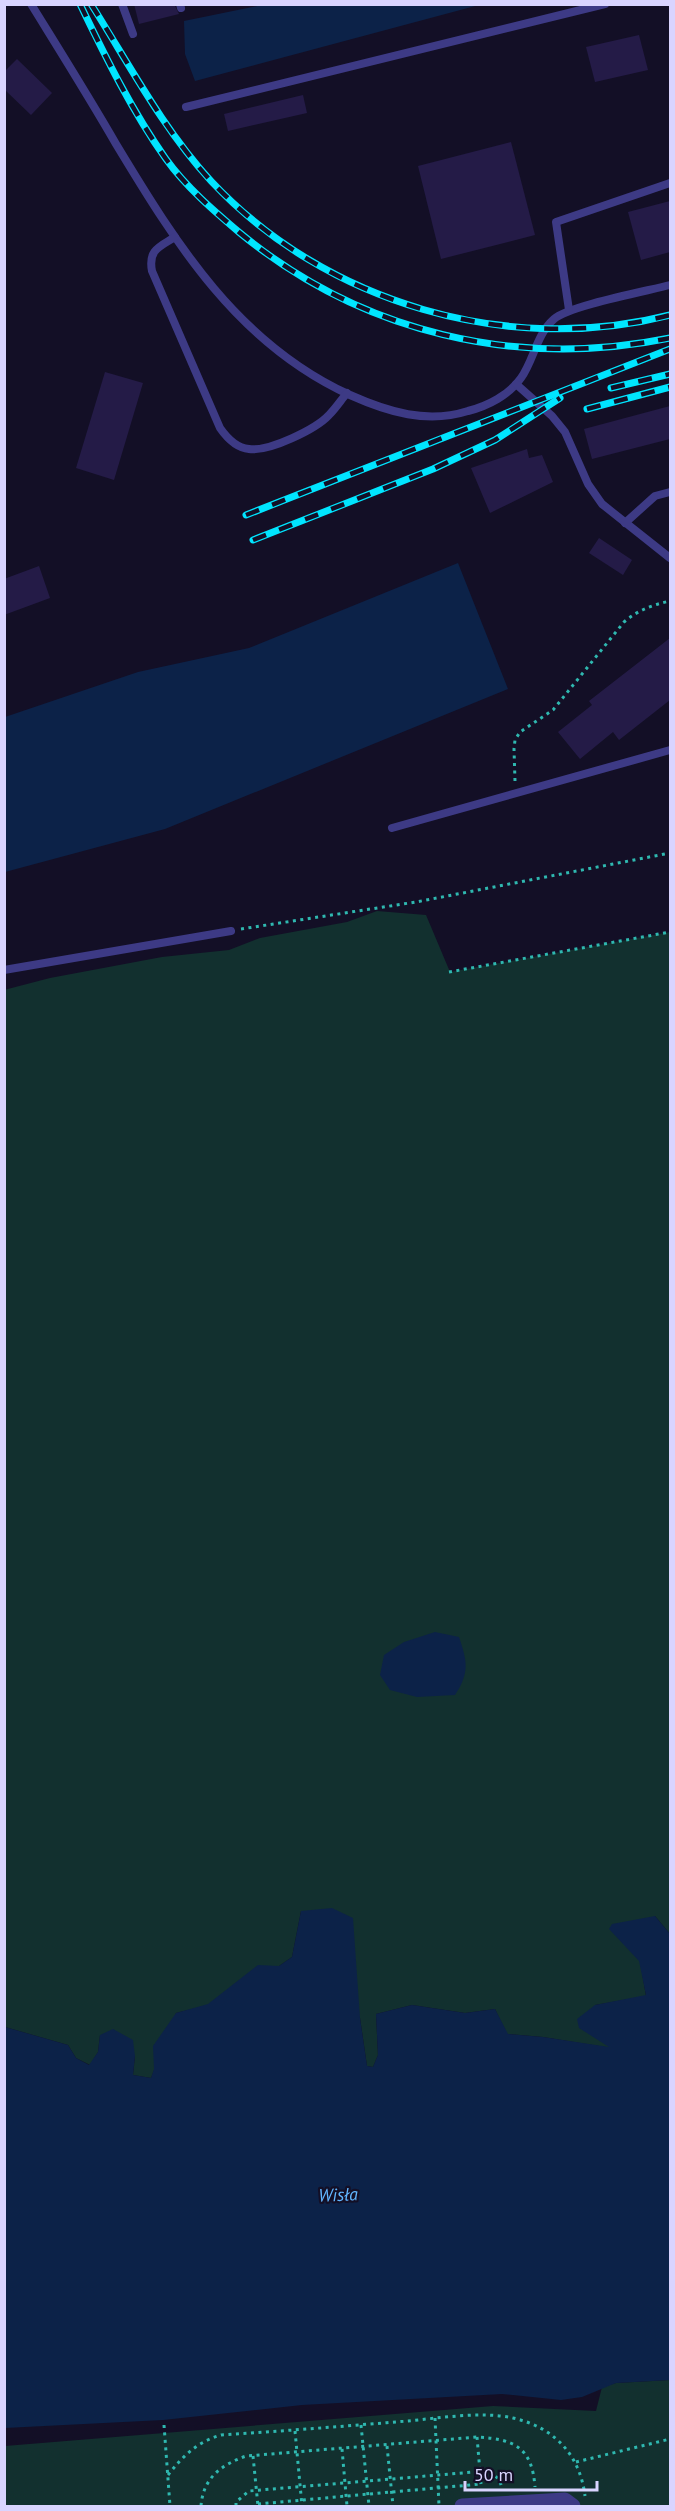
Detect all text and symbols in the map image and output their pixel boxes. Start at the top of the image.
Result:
water label: Wisła [318,2182,358,2207]
scale bar [465,2454,597,2492]
text: 50 m [474,2463,513,2486]

